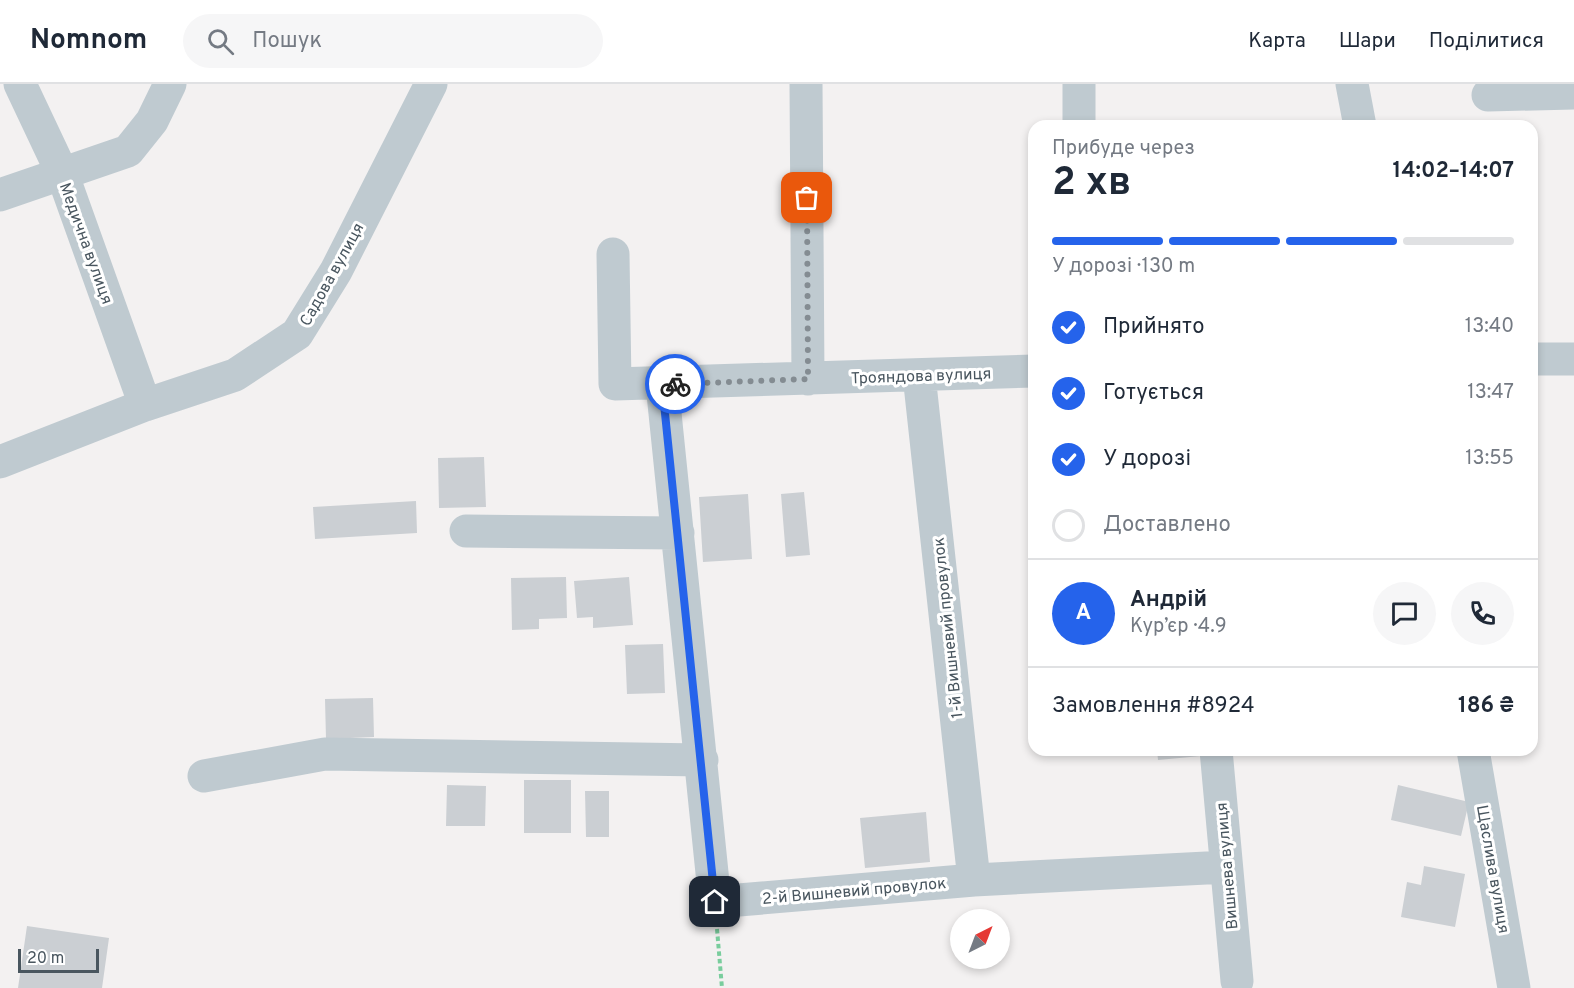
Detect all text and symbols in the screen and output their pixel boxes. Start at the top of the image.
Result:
search box [183,14,603,68]
text: Nomnom [30,23,147,59]
icon: search [204,25,237,58]
text: Пошук [252,28,322,55]
text: Карта [1248,28,1306,55]
text: Шари [1339,28,1396,55]
text: Поділитися [1429,28,1544,55]
text: Прибуде через [1052,136,1195,162]
text: 14:02–14:07 [1393,158,1514,185]
text: 2 хв [1052,160,1131,209]
pin [781,172,832,223]
street label: Медична вулиця [54,180,116,307]
icon: bag [790,181,823,214]
street label: Садова вулиця [296,220,369,330]
text: У дорозі · 130 m [1052,254,1195,280]
icon: check [1052,311,1085,344]
text: Прийнято [1103,314,1204,341]
text: 13:40 [1465,314,1514,340]
courier [645,354,705,414]
street label: Трояндова вулиця [851,365,992,389]
icon: bike [659,368,692,401]
icon: check [1052,377,1085,410]
text: Готується [1103,380,1204,407]
text: 13:47 [1467,380,1514,406]
icon: check [1052,443,1085,476]
text: У дорозі [1103,446,1191,473]
text: 13:55 [1465,446,1514,472]
text: Доставлено [1103,512,1231,539]
street label: 1-й Вишневий провулок [930,536,968,719]
button: chat [1373,582,1436,645]
button: phone [1451,582,1514,645]
text: Андрій [1130,587,1207,614]
text: А [1076,600,1091,627]
text: Кур’єр · 4.9 [1130,614,1227,640]
text: Замовлення #8924 [1052,693,1255,720]
text: 186 ₴ [1458,693,1514,720]
street label: Вишнева вулиця [1212,801,1244,930]
street label: Щаслива вулиця [1471,804,1513,935]
street label: 2-й Вишневий провулок [761,874,947,910]
pin [689,876,740,927]
icon: home [698,885,731,918]
north arrow [950,909,1010,969]
map controls [950,909,1010,969]
scale bar [18,946,99,974]
text: 20 m [27,949,64,969]

